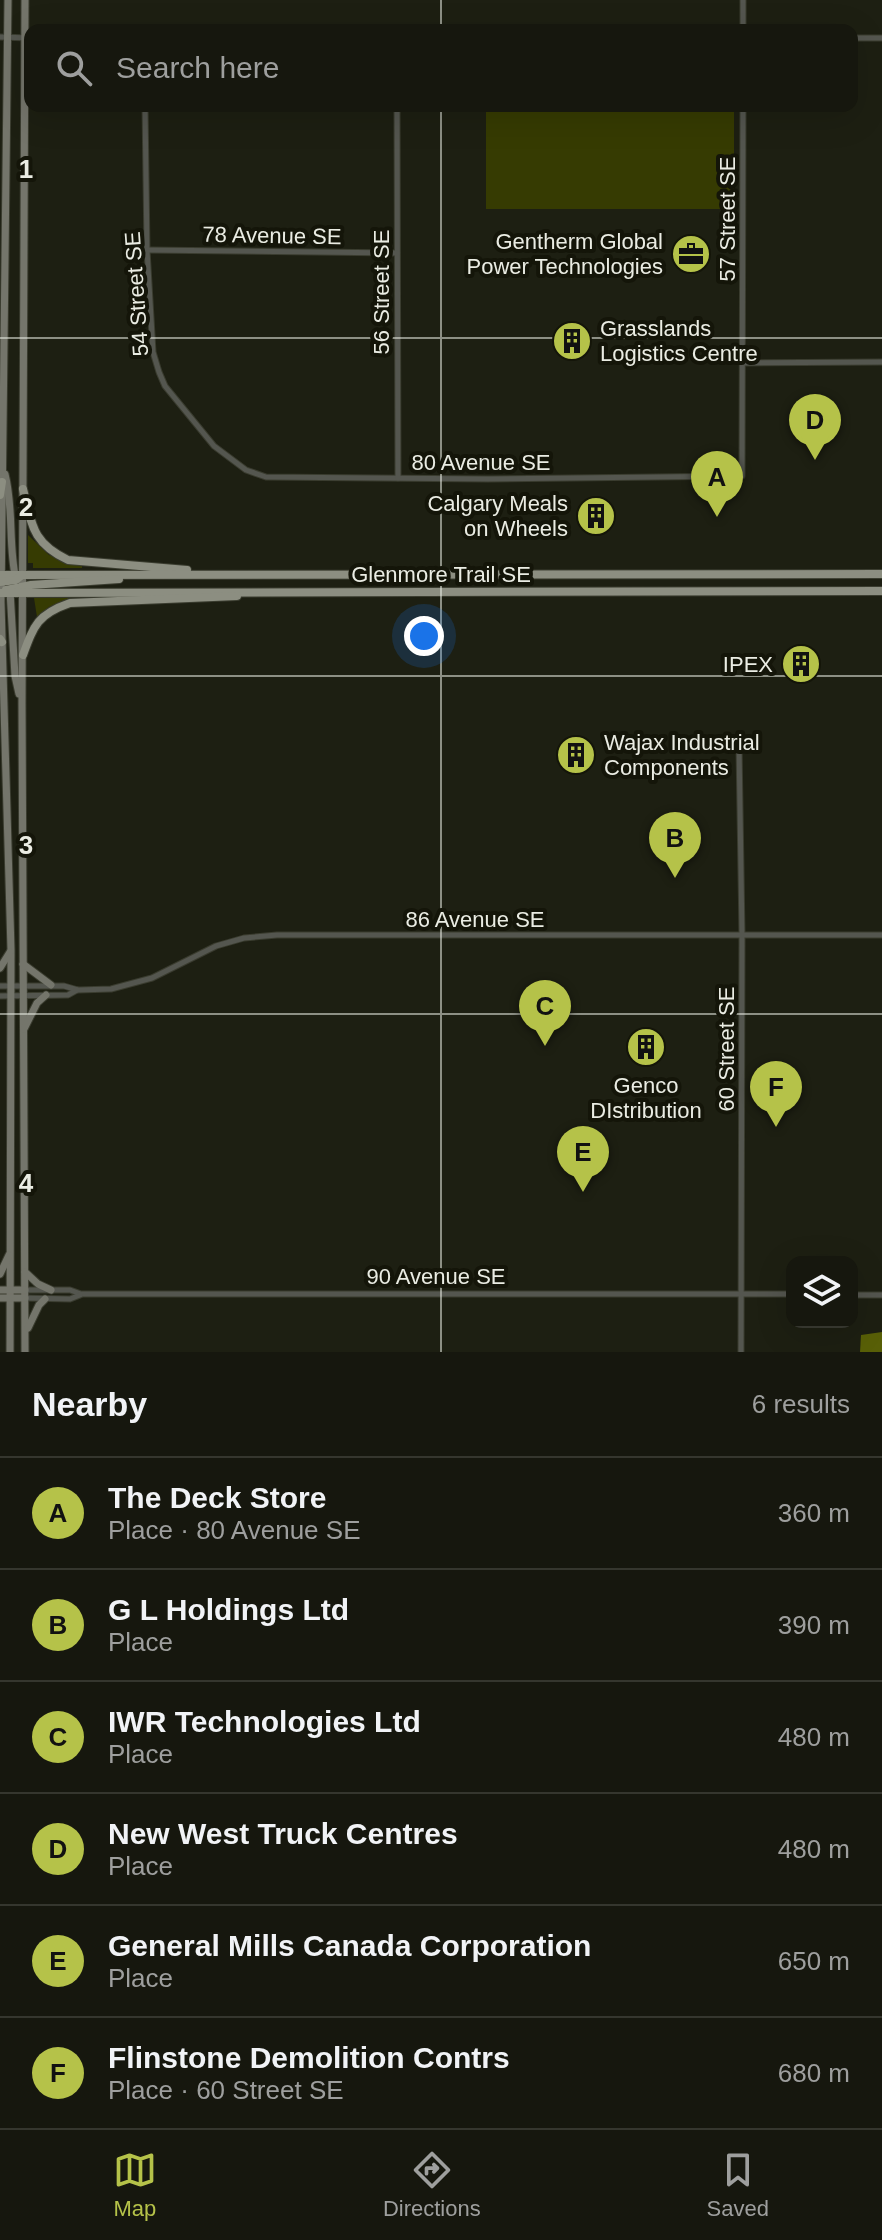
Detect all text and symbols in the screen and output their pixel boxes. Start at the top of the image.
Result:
search box [24,24,858,112]
icon: search [52,46,96,90]
text: Search here [116,51,279,84]
text: 1 [19,154,33,184]
street label: 57 Street SE [715,157,740,281]
street label: 78 Avenue SE [202,222,342,249]
place label: Gentherm Global Power Technologies [467,229,663,279]
street label: 56 Street SE [369,230,394,354]
street label: 54 Street SE [120,231,153,357]
office icon: Gentherm Global Power Technologies [670,233,712,275]
place label: Grasslands Logistics Centre [600,316,758,366]
building icon: Grasslands Logistics Centre [551,320,593,362]
pin: D [789,394,841,460]
street label: 80 Avenue SE [411,450,551,475]
pin: A [691,451,743,517]
place label: Calgary Meals on Wheels [427,491,568,541]
text: 2 [19,492,33,522]
building icon: Calgary Meals on Wheels [575,495,617,537]
street label: Glenmore Trail SE [351,562,531,587]
your location [404,616,444,656]
building icon: IPEX [780,643,822,685]
place label: IPEX [723,652,773,677]
place label: Wajax Industrial Components [604,730,760,780]
building icon: Wajax Industrial Components [555,734,597,776]
pin: B [649,812,701,878]
text: 3 [19,830,33,860]
street label: 86 Avenue SE [405,907,545,932]
pin: C [519,980,571,1046]
street label: 60 Street SE [714,987,739,1111]
building icon: Genco DIstribution [625,1026,667,1068]
pin: F [750,1061,802,1127]
place label: Genco DIstribution [590,1073,702,1123]
pin: E [557,1126,609,1192]
text: 4 [19,1168,34,1198]
map controls [786,1256,858,1328]
button: layers [786,1256,858,1328]
street label: 90 Avenue SE [366,1264,506,1289]
text: Nearby [32,1385,147,1423]
text: 6 results [752,1389,850,1419]
text: The Deck Store [108,1481,326,1514]
text: A [49,1498,67,1528]
text: 360 m [778,1498,850,1528]
text: Place · 80 Avenue SE [108,1515,360,1545]
text: G L Holdings Ltd [108,1593,349,1626]
text: B [49,1610,67,1640]
text: 390 m [778,1610,850,1640]
text: Place [108,1627,173,1657]
text: IWR Technologies Ltd [108,1705,421,1738]
text: C [49,1722,67,1752]
text: 480 m [778,1722,850,1752]
text: Place [108,1739,173,1769]
text: New West Truck Centres [108,1817,458,1850]
text: D [49,1834,67,1864]
text: 480 m [778,1834,850,1864]
text: Place [108,1851,173,1881]
text: General Mills Canada Corporation [108,1929,591,1962]
text: E [49,1946,67,1976]
text: 650 m [778,1946,850,1976]
text: Place [108,1963,173,1993]
text: Flinstone Demolition Contrs [108,2041,510,2074]
text: F [50,2058,66,2088]
text: 680 m [778,2058,850,2088]
text: Place · 60 Street SE [108,2075,344,2105]
tab: Map [113,2148,157,2222]
tab: Directions [383,2148,481,2222]
tab: Saved [707,2148,769,2222]

